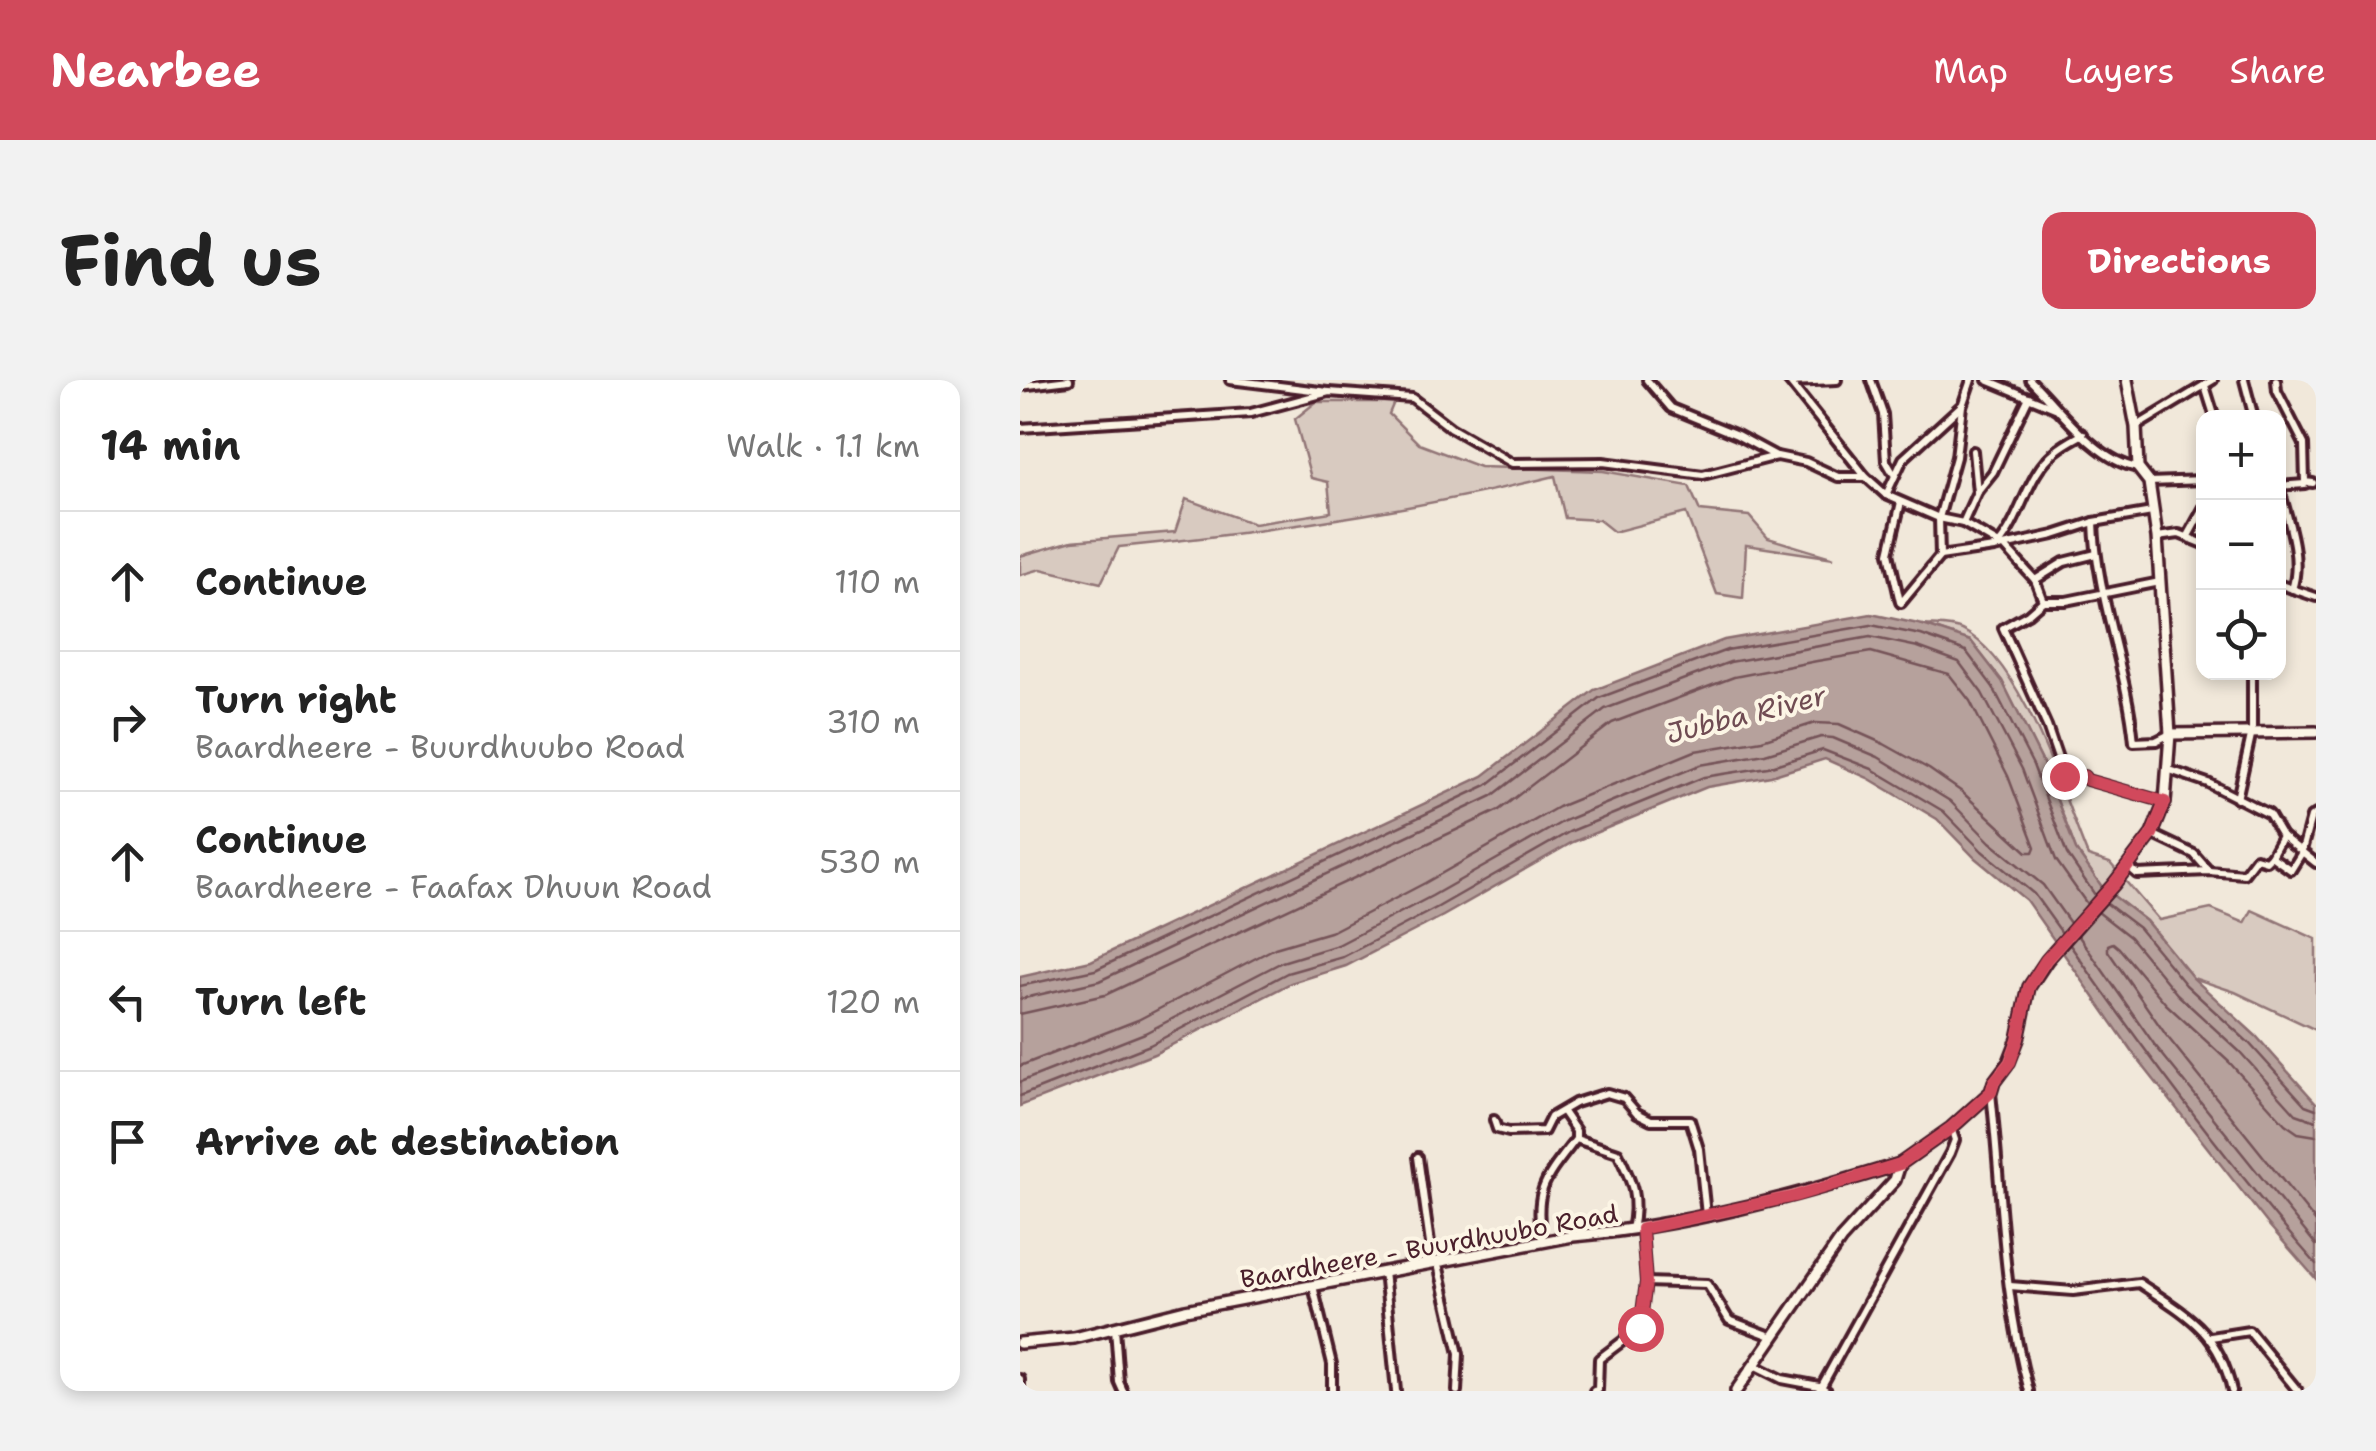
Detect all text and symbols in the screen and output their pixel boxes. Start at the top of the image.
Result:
text: Nearbee [50,38,261,102]
text: Map [1933,47,2008,94]
text: Layers [2063,47,2175,94]
text: Share [2230,47,2326,94]
button: Directions [2042,212,2316,309]
text: Find us [60,214,322,307]
map controls [2196,410,2286,680]
button: + [2196,410,2286,500]
text: 14 min [100,417,241,473]
text: Walk · 1.1 km [726,424,920,467]
button: − [2196,500,2286,590]
icon: ahead [100,554,155,609]
text: Continue [195,556,367,607]
text: 110 m [834,560,920,603]
button: locate [2196,590,2286,680]
text: Turn right [195,674,397,725]
water label: Jubba River [1662,676,1831,752]
icon: right [100,694,155,749]
text: 310 m [826,700,920,743]
text: Baardheere - Buurdhuubo Road [195,725,685,768]
route end [2042,754,2088,800]
text: Continue [195,814,367,865]
icon: ahead [100,834,155,889]
text: 530 m [819,840,920,883]
text: Baardheere - Faafax Dhuun Road [195,865,712,908]
icon: left [100,974,155,1029]
text: Turn left [195,976,367,1027]
text: 120 m [826,980,920,1023]
icon: arrive [100,1114,155,1169]
text: Arrive at destination [195,1116,619,1167]
street label: Baardheere - Buurdhuubo Road [1237,1196,1621,1296]
route start [1618,1306,1664,1352]

